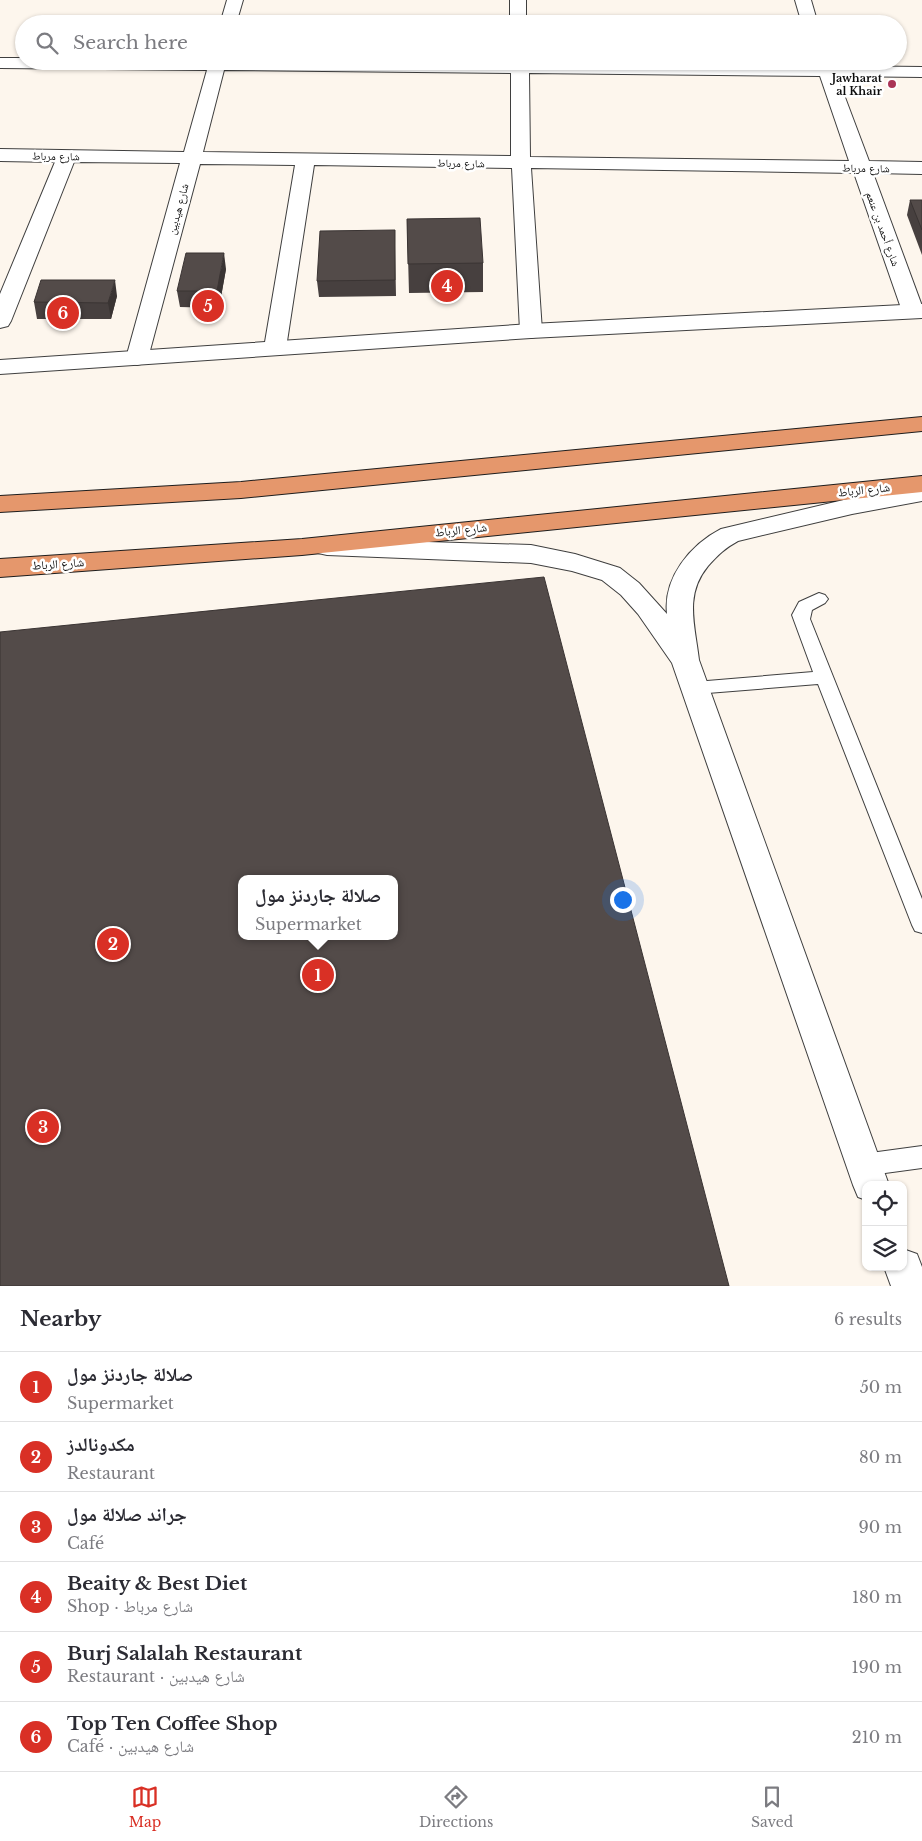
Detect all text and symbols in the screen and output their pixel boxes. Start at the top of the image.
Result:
search box [15,15,907,70]
icon: search [33,29,61,57]
text: Search here [73,31,188,54]
place label: Jawharat al Khair [830,71,883,98]
marker: Jawharat al Khair [886,78,898,90]
street label: شارع مرباط [32,149,80,163]
street label: شارع مرباط [437,156,485,170]
street label: شارع مرباط [842,161,890,175]
street label: شارع هيدبين [164,182,192,236]
street label: شارع أحمد بن عنعم [862,190,903,269]
pin: 4 [431,267,463,305]
pin: 5 [192,287,224,325]
pin: 6 [47,294,79,332]
street label: شارع الرباط [837,479,891,501]
street label: شارع الرباط [434,519,488,541]
street label: شارع الرباط [31,554,85,574]
popup [238,875,398,940]
text: صلالة جاردنز مول [255,884,381,907]
your location [610,887,636,913]
text: Supermarket [255,914,362,934]
pin: 2 [97,925,129,963]
pin: 1 [302,956,334,994]
pin: 3 [27,1108,59,1146]
map controls [862,1181,907,1271]
button: locate [862,1181,907,1226]
button: layers [862,1226,907,1271]
text: Nearby [20,1306,101,1332]
text: 6 results [834,1309,902,1329]
text: صلالة جاردنز مول [67,1363,193,1386]
text: 1 [33,1377,39,1397]
text: 50 m [860,1377,902,1397]
text: Supermarket [67,1393,174,1413]
text: مكدونالدز [67,1433,135,1456]
text: 2 [31,1447,41,1467]
text: 80 m [859,1447,902,1467]
text: Restaurant [67,1463,155,1483]
text: جراند صلالة مول [67,1503,187,1526]
text: 3 [31,1517,41,1537]
text: 90 m [859,1517,902,1537]
text: Café [67,1533,104,1553]
text: Beaity & Best Diet [67,1572,247,1595]
text: 4 [31,1587,41,1607]
text: 180 m [852,1587,902,1607]
text: Shop · شارع مرباط [67,1596,193,1616]
text: Burj Salalah Restaurant [67,1642,302,1665]
text: 5 [31,1657,41,1677]
text: 190 m [851,1657,902,1677]
text: Restaurant · شارع هيدبين [67,1666,245,1686]
text: Top Ten Coffee Shop [67,1712,277,1735]
text: 6 [31,1727,41,1747]
text: 210 m [852,1727,902,1747]
text: Café · شارع هيدبين [67,1736,194,1756]
tab: Map [129,1783,161,1831]
tab: Directions [419,1783,493,1831]
tab: Saved [751,1783,793,1831]

